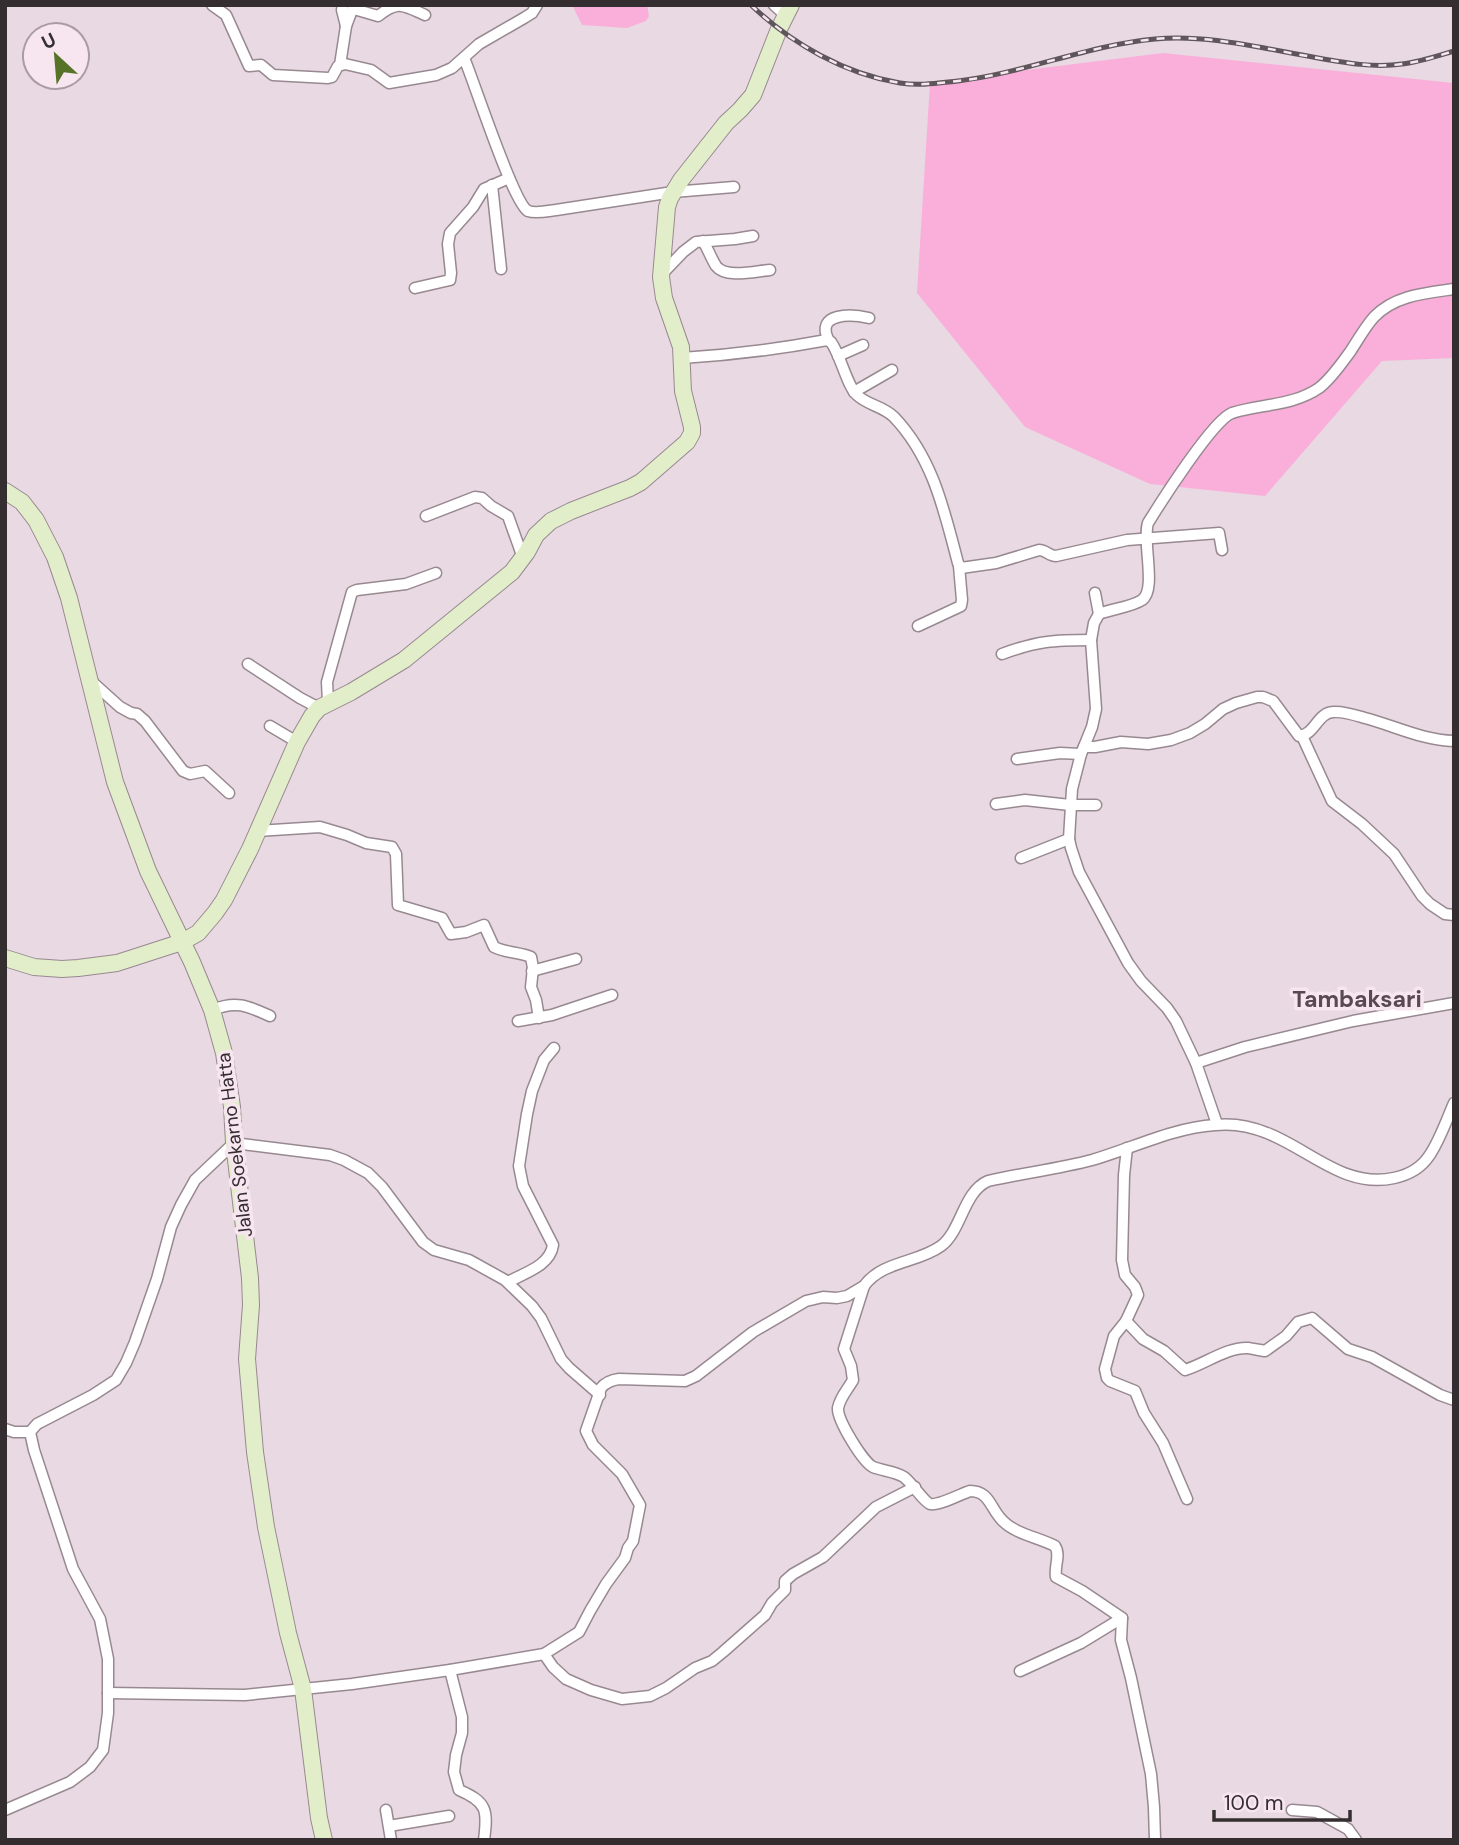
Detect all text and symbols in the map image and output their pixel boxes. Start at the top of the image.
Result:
north arrow [21,21,91,91]
text: U [37,27,60,55]
district label: Tambaksari [1292,984,1422,1014]
street label: Jalan Soekarno Hatta [211,1051,258,1239]
scale bar [1214,1778,1350,1822]
text: 100 m [1224,1789,1284,1817]

